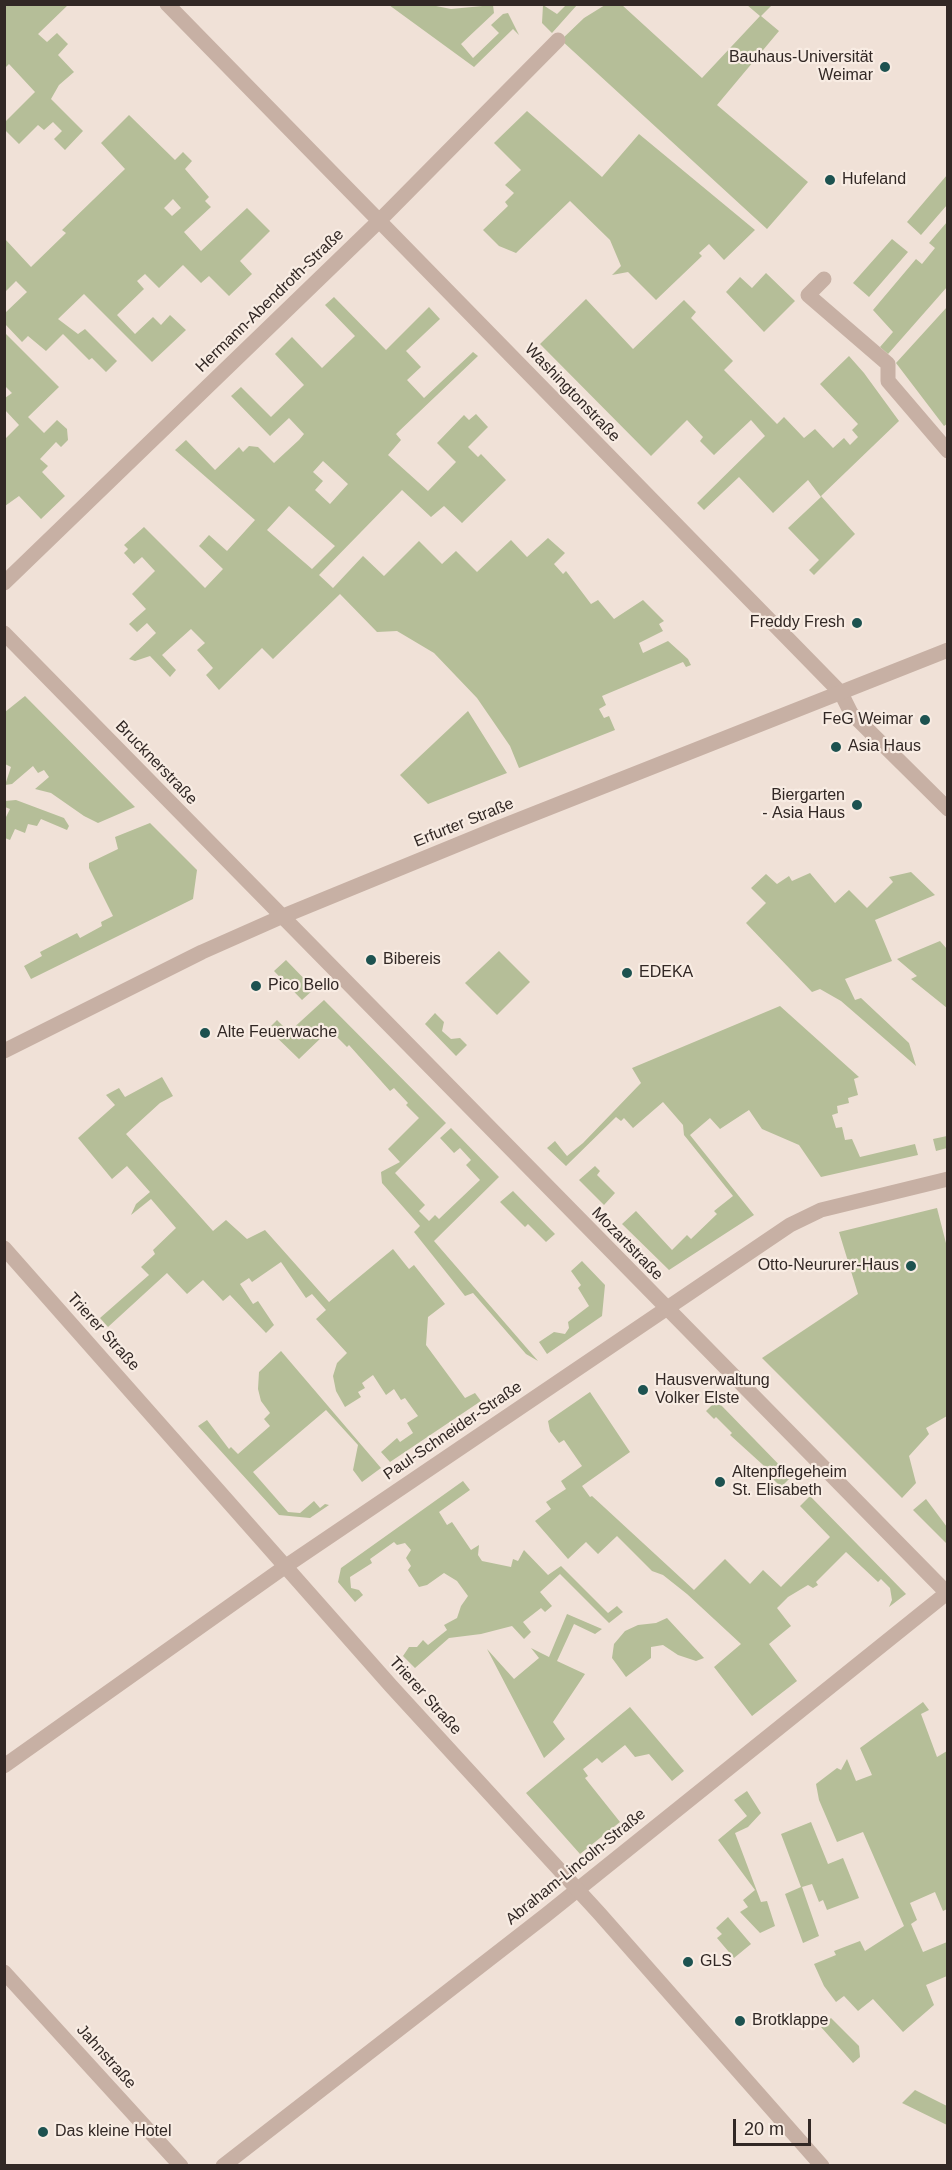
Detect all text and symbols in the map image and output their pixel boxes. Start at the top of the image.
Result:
place label: Bauhaus-Universität Weimar [729,48,873,86]
marker: Bauhaus-Universität Weimar [878,60,892,74]
place label: Hufeland [842,170,906,190]
marker: Hufeland [823,173,837,187]
street label: Hermann-Abendroth-Straße [192,225,348,377]
street label: Washingtonstraße [520,340,624,446]
place label: Freddy Fresh [750,613,845,633]
marker: Freddy Fresh [850,616,864,630]
place label: FeG Weimar [823,710,913,730]
marker: FeG Weimar [918,713,932,727]
street label: Brucknerstraße [111,717,201,809]
place label: Asia Haus [848,737,921,757]
marker: Asia Haus [829,740,843,754]
place label: Biergarten - Asia Haus [762,786,845,824]
street label: Erfurter Straße [411,794,517,852]
marker: Biergarten - Asia Haus [850,798,864,812]
place label: Bibereis [383,950,441,970]
marker: Bibereis [364,953,378,967]
place label: EDEKA [639,963,693,983]
marker: EDEKA [620,966,634,980]
place label: Pico Bello [268,976,339,996]
marker: Pico Bello [249,979,263,993]
place label: Alte Feuerwache [217,1023,337,1043]
marker: Alte Feuerwache [198,1026,212,1040]
street label: Mozartstraße [587,1203,667,1285]
place label: Otto-Neururer-Haus [758,1256,899,1276]
marker: Otto-Neururer-Haus [904,1259,918,1273]
street label: Trierer Straße [63,1289,143,1375]
place label: Hausverwaltung Volker Elste [655,1371,770,1409]
street label: Paul-Schneider-Straße [380,1378,526,1484]
marker: Hausverwaltung Volker Elste [636,1383,650,1397]
place label: Altenpflegeheim St. Elisabeth [732,1463,847,1501]
marker: Altenpflegeheim St. Elisabeth [713,1475,727,1489]
street label: Trierer Straße [385,1653,465,1739]
street label: Abraham-Lincoln-Straße [502,1805,650,1929]
place label: GLS [700,1952,732,1972]
marker: GLS [681,1955,695,1969]
place label: Brotklappe [752,2011,828,2031]
marker: Brotklappe [733,2014,747,2028]
street label: Jahnstraße [72,2021,140,2093]
scale bar [736,2107,814,2145]
text: 20 m [744,2119,784,2139]
place label: Das kleine Hotel [55,2122,171,2142]
marker: Das kleine Hotel [36,2125,50,2139]

